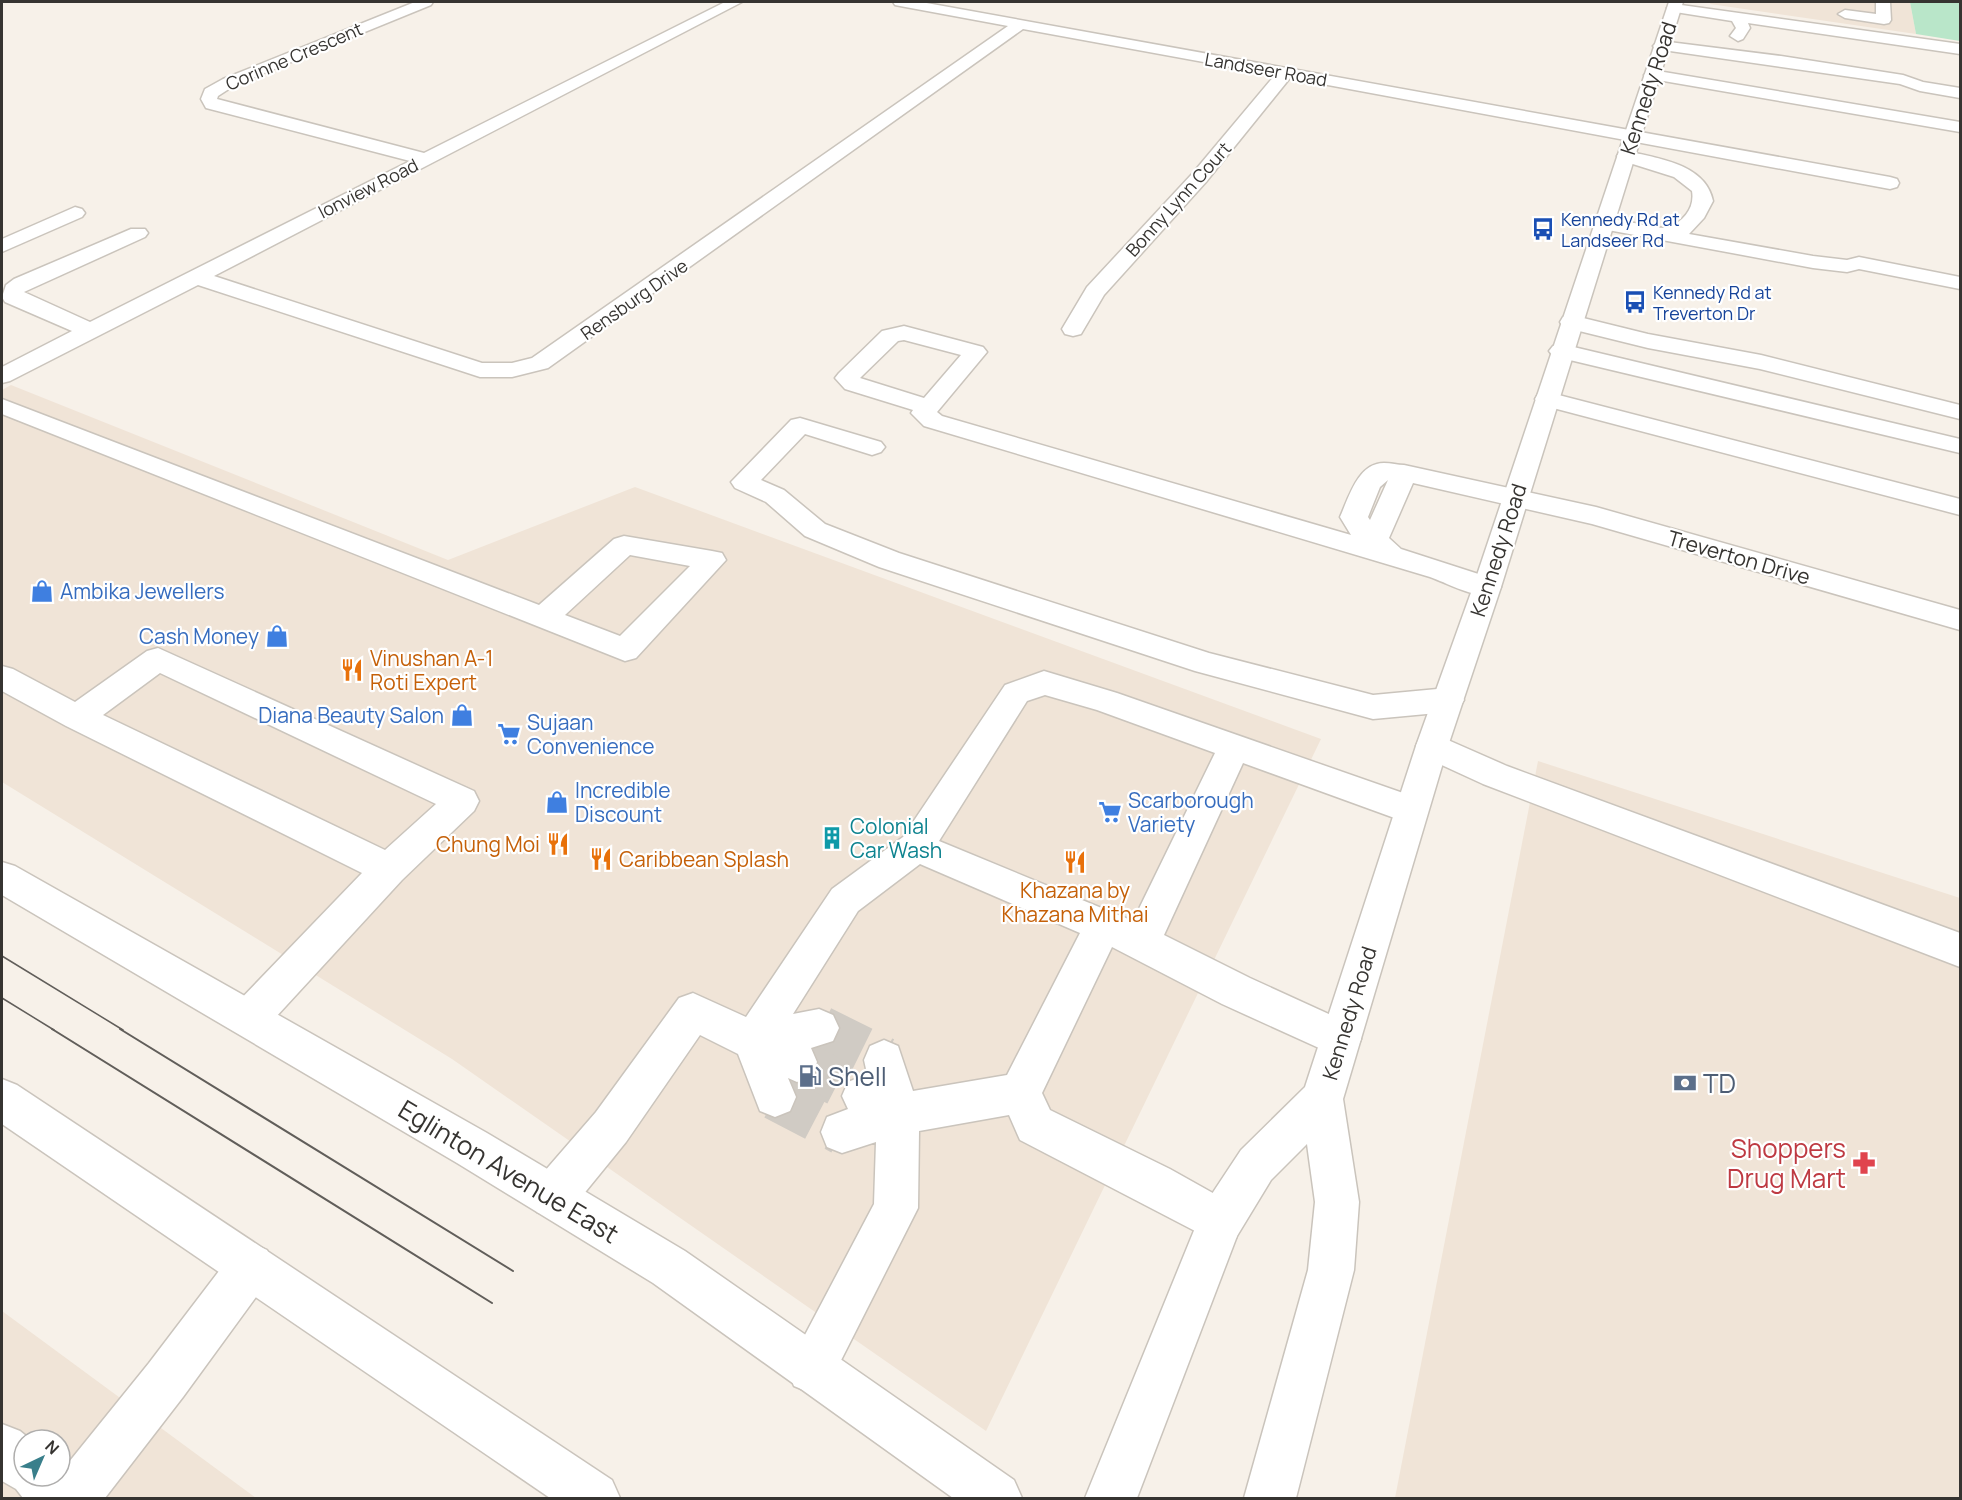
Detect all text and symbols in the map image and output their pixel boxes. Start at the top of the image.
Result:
street label: Corinne Crescent [222,16,366,96]
street label: Kennedy Road [1613,18,1683,158]
street label: Landseer Road [1203,46,1329,92]
street label: Bonny Lynn Court [1120,137,1236,261]
street label: Ionview Road [314,153,422,223]
place label: Kennedy Rd at Landseer Rd [1561,207,1680,252]
bus stop icon: Kennedy Rd at Landseer Rd [1530,216,1556,242]
street label: Rensburg Drive [576,253,692,345]
place label: Kennedy Rd at Treverton Dr [1653,280,1772,325]
bus stop icon: Kennedy Rd at Treverton Dr [1622,289,1648,315]
street label: Kennedy Road [1463,480,1533,620]
street label: Treverton Drive [1665,523,1813,591]
place label: Ambika Jewellers [60,577,225,605]
shop icon: Ambika Jewellers [29,578,55,604]
place label: Cash Money [139,622,259,650]
shop icon: Cash Money [264,623,290,649]
place label: Vinushan A-1 Roti Expert [370,644,493,696]
restaurant icon: Vinushan A-1 Roti Expert [339,657,365,683]
place label: Diana Beauty Salon [258,701,444,729]
shop icon: Diana Beauty Salon [449,702,475,728]
place label: Sujaan Convenience [527,708,654,760]
supermarket icon: Sujaan Convenience [496,721,522,747]
place label: Incredible Discount [575,776,671,828]
place label: Scarborough Variety [1128,786,1254,838]
shop icon: Incredible Discount [544,789,570,815]
supermarket icon: Scarborough Variety [1097,799,1123,825]
place label: Colonial Car Wash [850,812,942,864]
building icon: Colonial Car Wash [819,825,845,851]
place label: Chung Moi [436,830,540,858]
restaurant icon: Chung Moi [545,831,571,857]
place label: Caribbean Splash [619,845,789,873]
restaurant icon: Caribbean Splash [588,846,614,872]
restaurant icon: Khazana by Khazana Mithai [1062,849,1088,875]
place label: Khazana by Khazana Mithai [1001,876,1149,928]
street label: Kennedy Road [1315,943,1383,1083]
place label: Shell [828,1058,887,1094]
fuel station icon: Shell [797,1063,823,1089]
place label: TD [1703,1065,1736,1101]
bank icon: TD [1672,1070,1698,1096]
street label: Eglinton Avenue East [392,1091,626,1251]
place label: Shoppers Drug Mart [1727,1130,1846,1196]
pharmacy icon: Shoppers Drug Mart [1851,1150,1877,1176]
north arrow [12,1428,72,1488]
text: N [41,1435,64,1459]

